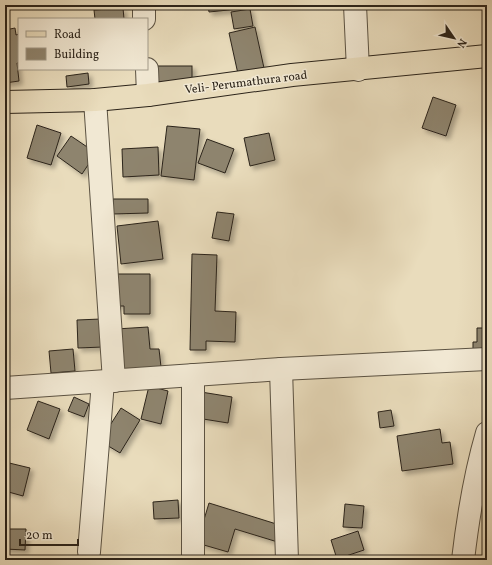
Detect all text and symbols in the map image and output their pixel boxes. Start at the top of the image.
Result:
legend [18,18,148,70]
north arrow [434,18,474,58]
text: Road [54,27,81,43]
text: N [453,35,470,50]
text: Building [54,47,99,63]
street label: Veli- Perumathura road [184,67,309,98]
scale bar [20,521,78,547]
text: 20 m [26,528,53,544]

